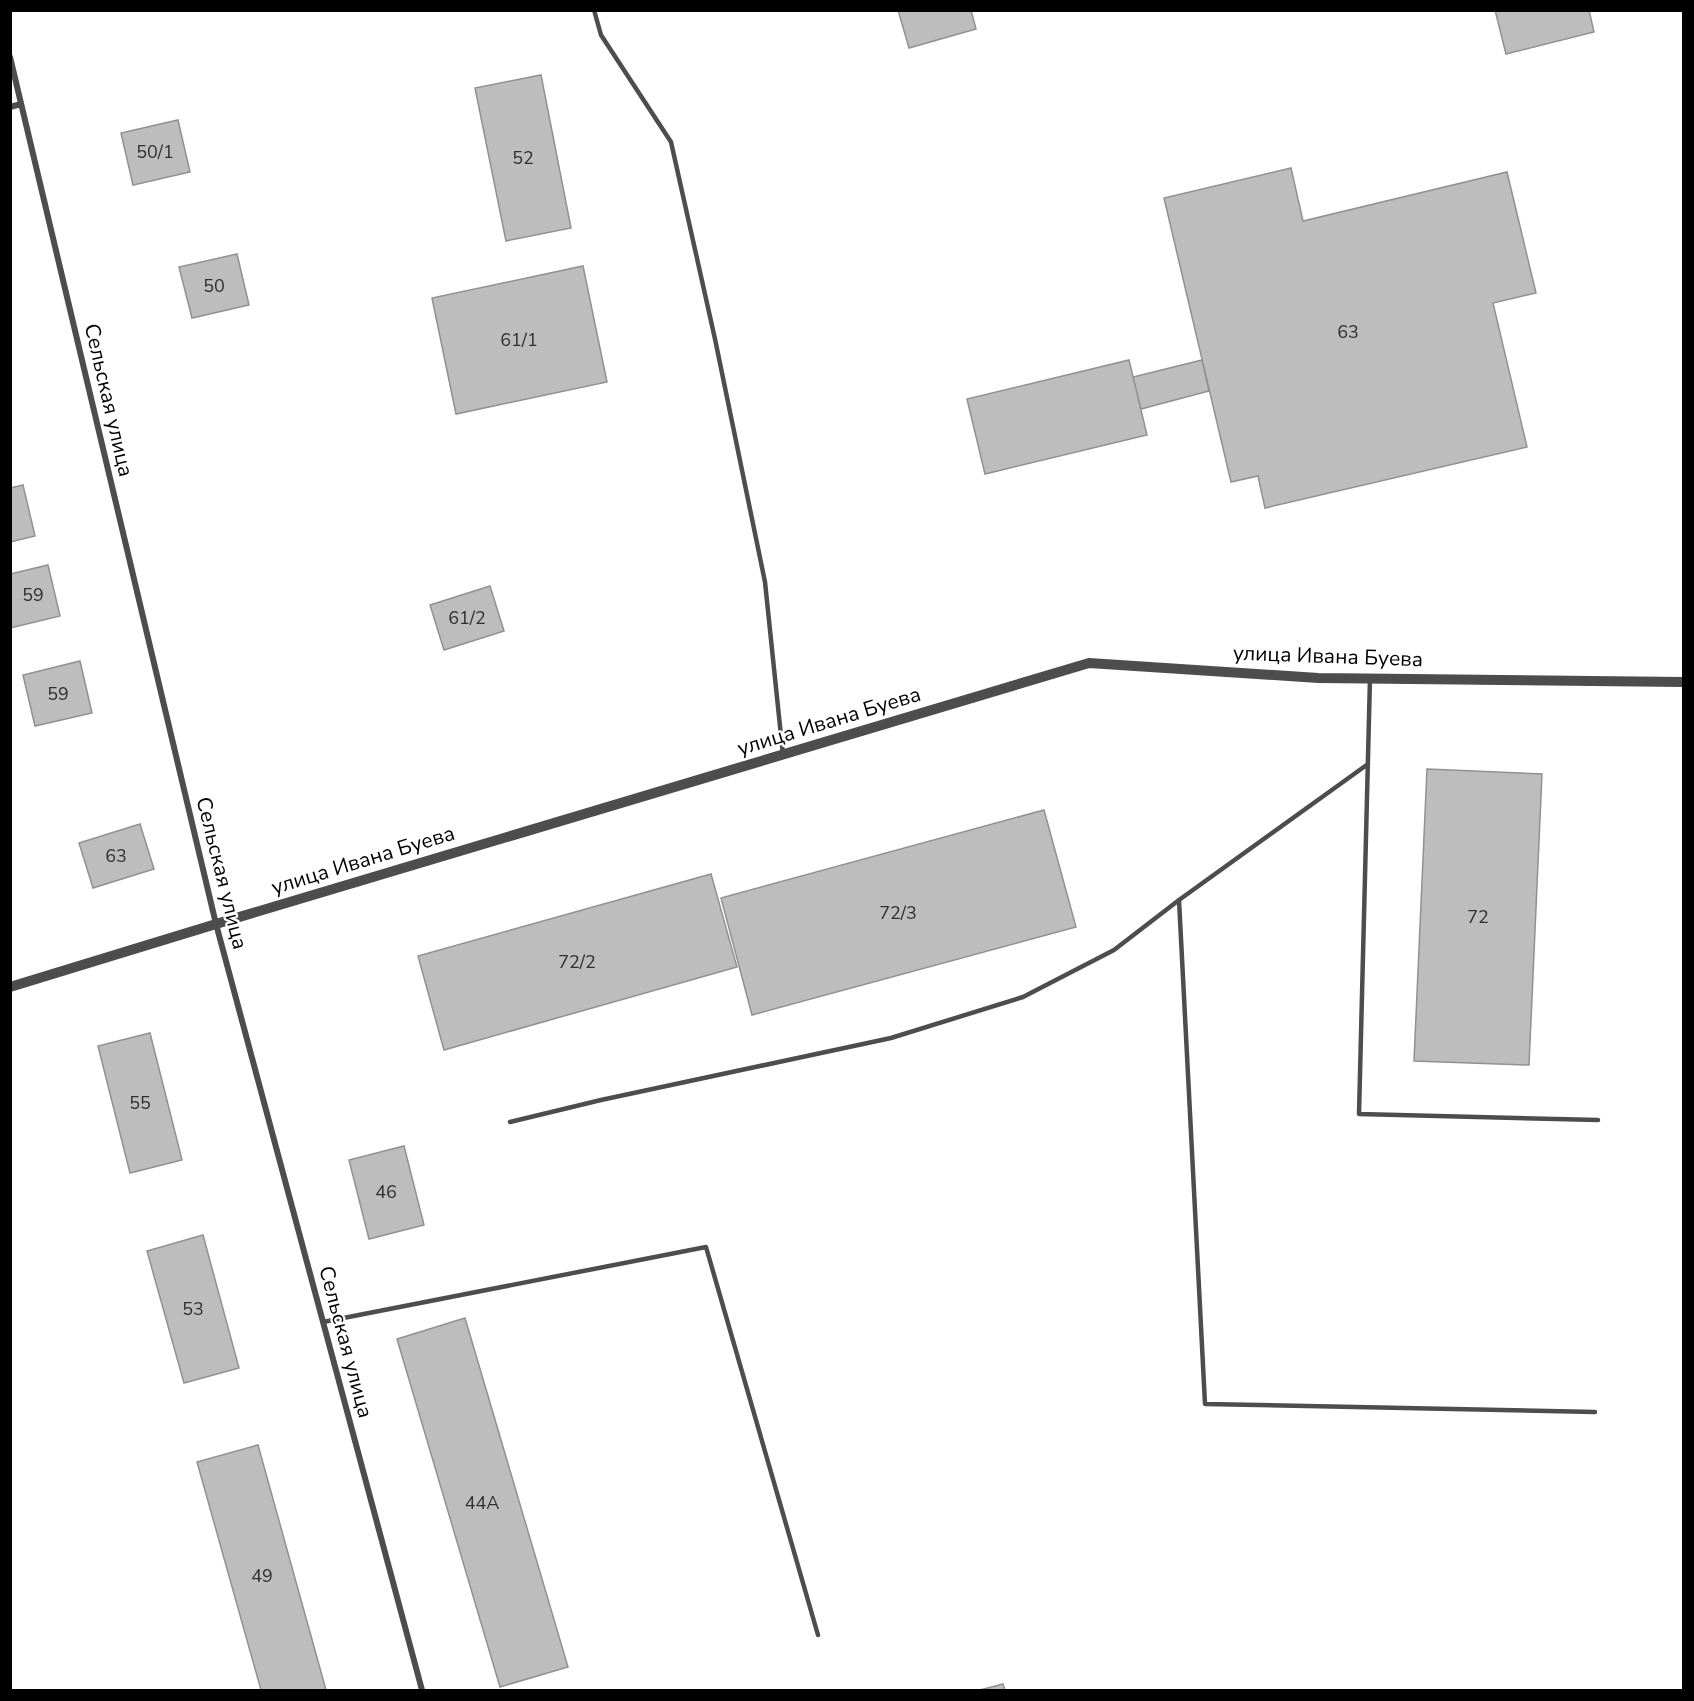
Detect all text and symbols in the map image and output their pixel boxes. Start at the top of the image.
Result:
house number: 50/1 [136,140,174,164]
house number: 52 [512,146,534,170]
house number: 50 [203,274,225,298]
house number: 63 [1337,320,1359,344]
street label: Сельская улица [78,321,140,479]
house number: 61/1 [500,328,538,352]
house number: 59 [22,583,44,607]
house number: 61/2 [448,606,486,630]
street label: улица Ивана Буева [1232,639,1424,673]
street label: улица Ивана Буева [734,680,924,762]
house number: 59 [47,682,69,706]
street label: Сельская улица [190,794,254,952]
street label: улица Ивана Буева [268,819,458,901]
house number: 63 [105,844,127,868]
house number: 72/3 [879,901,917,925]
house number: 72 [1467,905,1489,929]
house number: 72/2 [558,950,596,974]
house number: 55 [129,1091,151,1115]
house number: 46 [375,1180,397,1204]
street label: Сельская улица [312,1263,380,1421]
house number: 53 [182,1297,204,1321]
house number: 44А [465,1491,499,1515]
house number: 49 [251,1564,273,1588]

